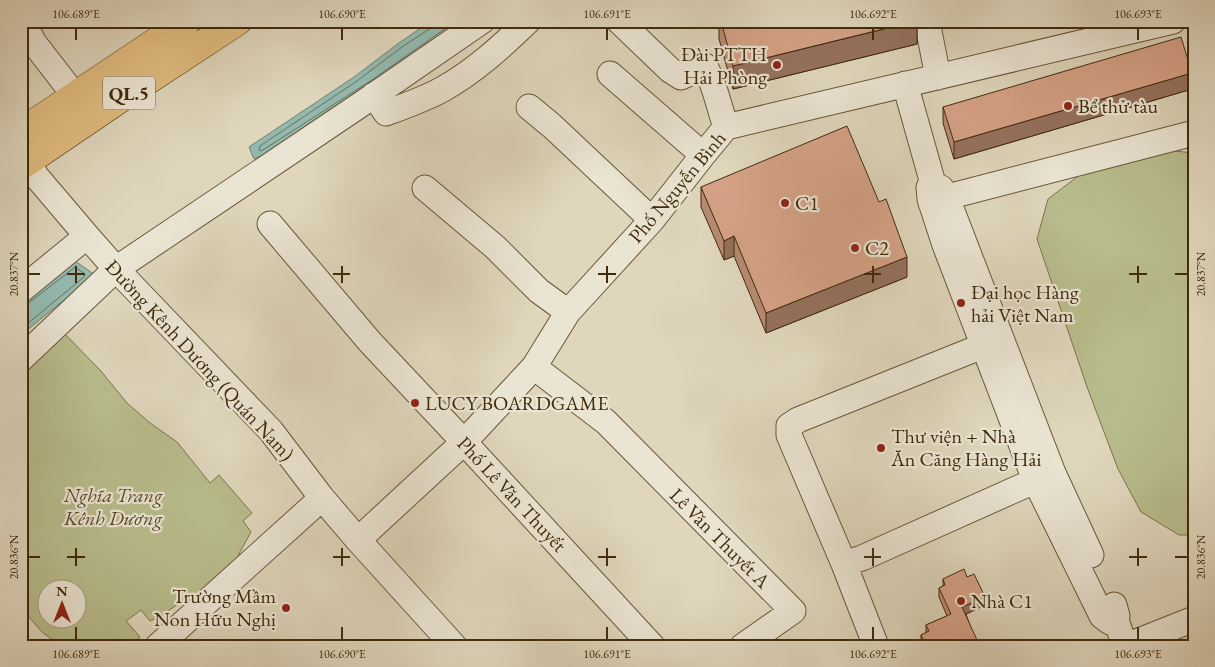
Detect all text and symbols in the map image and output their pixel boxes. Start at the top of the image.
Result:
text: 106.689°E [52,6,100,22]
text: 106.690°E [318,6,366,22]
text: 106.691°E [583,6,631,22]
text: 106.692°E [849,6,897,22]
text: 106.693°E [1114,6,1162,22]
place label: Đài PTTH Hải Phòng [681,41,767,90]
marker: Đài PTTH Hải Phòng [771,59,783,71]
road number: QL.5 [103,76,155,110]
place label: Bể thử tàu [1078,93,1159,119]
marker: Bể thử tàu [1062,100,1074,112]
street label: Phố Nguyễn Bình [623,126,731,248]
place label: C1 [795,190,819,216]
marker: C1 [779,197,791,209]
place label: C2 [865,235,889,261]
marker: C2 [849,242,861,254]
text: 20.837°N [6,251,22,296]
text: 20.837°N [1193,251,1209,296]
street label: Đường Kênh Dương (Quán Nam) [100,254,300,466]
place label: Đại học Hàng hải Việt Nam [971,279,1079,328]
marker: Đại học Hàng hải Việt Nam [955,297,967,309]
place label: LUCY BOARDGAME [425,390,609,416]
marker: LUCY BOARDGAME [409,397,421,409]
place label: Thư viện + Nhà Ăn Căng Hàng Hải [890,423,1041,472]
street label: Phố Lê Văn Thuyết [452,431,573,558]
marker: Thư viện + Nhà Ăn Căng Hàng Hải [875,442,887,454]
park label: Nghĩa Trang Kênh Dương [63,482,163,531]
street label: Lê Văn Thuyết A [664,482,776,594]
text: 20.836°N [6,534,22,579]
text: 20.836°N [1193,534,1209,579]
north arrow [38,580,88,630]
text: N [56,582,68,600]
place label: Trường Mầm Non Hữu Nghị [154,583,276,632]
place label: Nhà C1 [971,588,1033,614]
marker: Nhà C1 [955,595,967,607]
marker: Trường Mầm Non Hữu Nghị [280,602,292,614]
text: 106.689°E [52,646,100,662]
text: 106.690°E [318,646,366,662]
text: 106.691°E [583,646,631,662]
text: 106.692°E [849,646,897,662]
text: 106.693°E [1114,646,1162,662]

